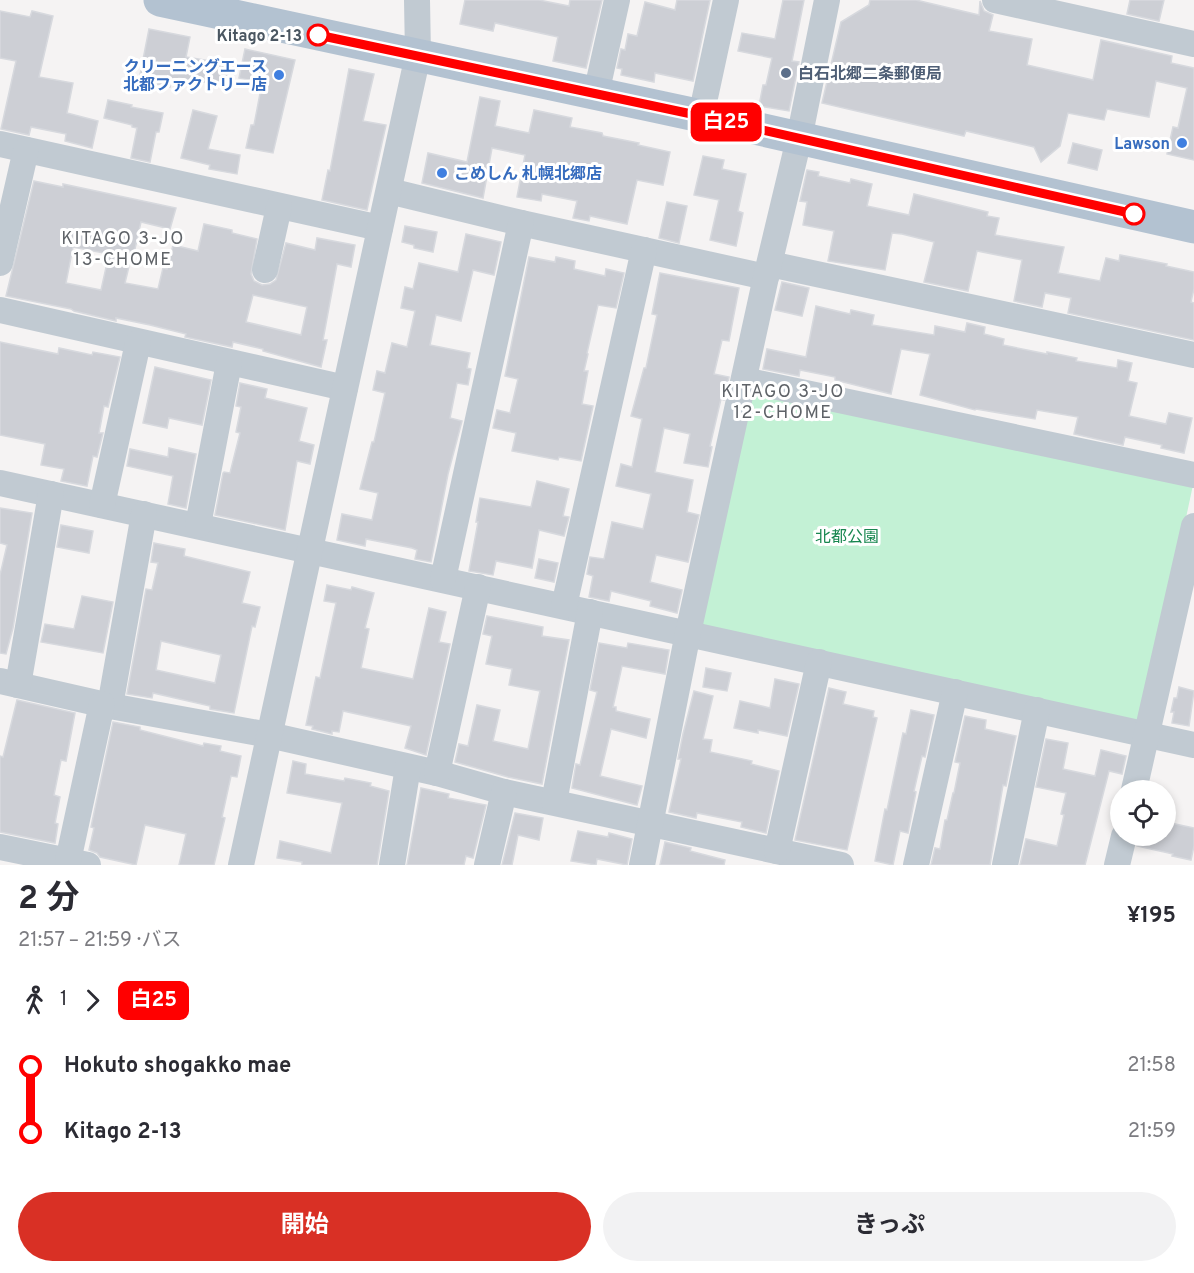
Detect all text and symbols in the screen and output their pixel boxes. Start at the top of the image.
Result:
marker: Kitago 2-13 [307,24,329,46]
place label: Kitago 2-13 [216,27,302,47]
place label: クリーニングエース 北都ファクトリー店 [123,57,267,96]
place label: 白石北郷二条郵便局 [798,65,942,85]
marker: 白石北郷二条郵便局 [779,66,793,80]
marker: クリーニングエース 北都ファクトリー店 [272,68,286,82]
line badge: 白25 [692,102,760,142]
text: 白25 [703,109,749,136]
place label: Lawson [1114,135,1170,155]
marker: Lawson [1175,136,1189,150]
place label: こめしん 札幌北郷店 [454,165,602,185]
marker: こめしん 札幌北郷店 [435,166,449,180]
unlabelled marker [1123,203,1145,225]
district label: KITAGO 3-JO 13-CHOME [61,228,185,272]
district label: KITAGO 3-JO 12-CHOME [721,381,845,425]
park label: 北都公園 [815,528,879,548]
map controls [1110,780,1176,846]
button: locate [1110,780,1176,846]
text: 2 分 [18,879,79,921]
text: ¥195 [1127,903,1176,930]
text: 21:57 – 21:59 · バス [18,928,181,954]
icon: walk [18,984,51,1017]
icon: forward [76,984,109,1017]
text: 1 [60,987,67,1013]
text: 白25 [130,987,177,1014]
text: Hokuto shogakko mae [64,1053,291,1080]
text: 21:58 [1127,1053,1176,1079]
text: Kitago 2-13 [64,1119,182,1146]
text: 21:59 [1128,1119,1176,1145]
button: 開始 [18,1192,591,1261]
button: きっぷ [603,1192,1176,1261]

